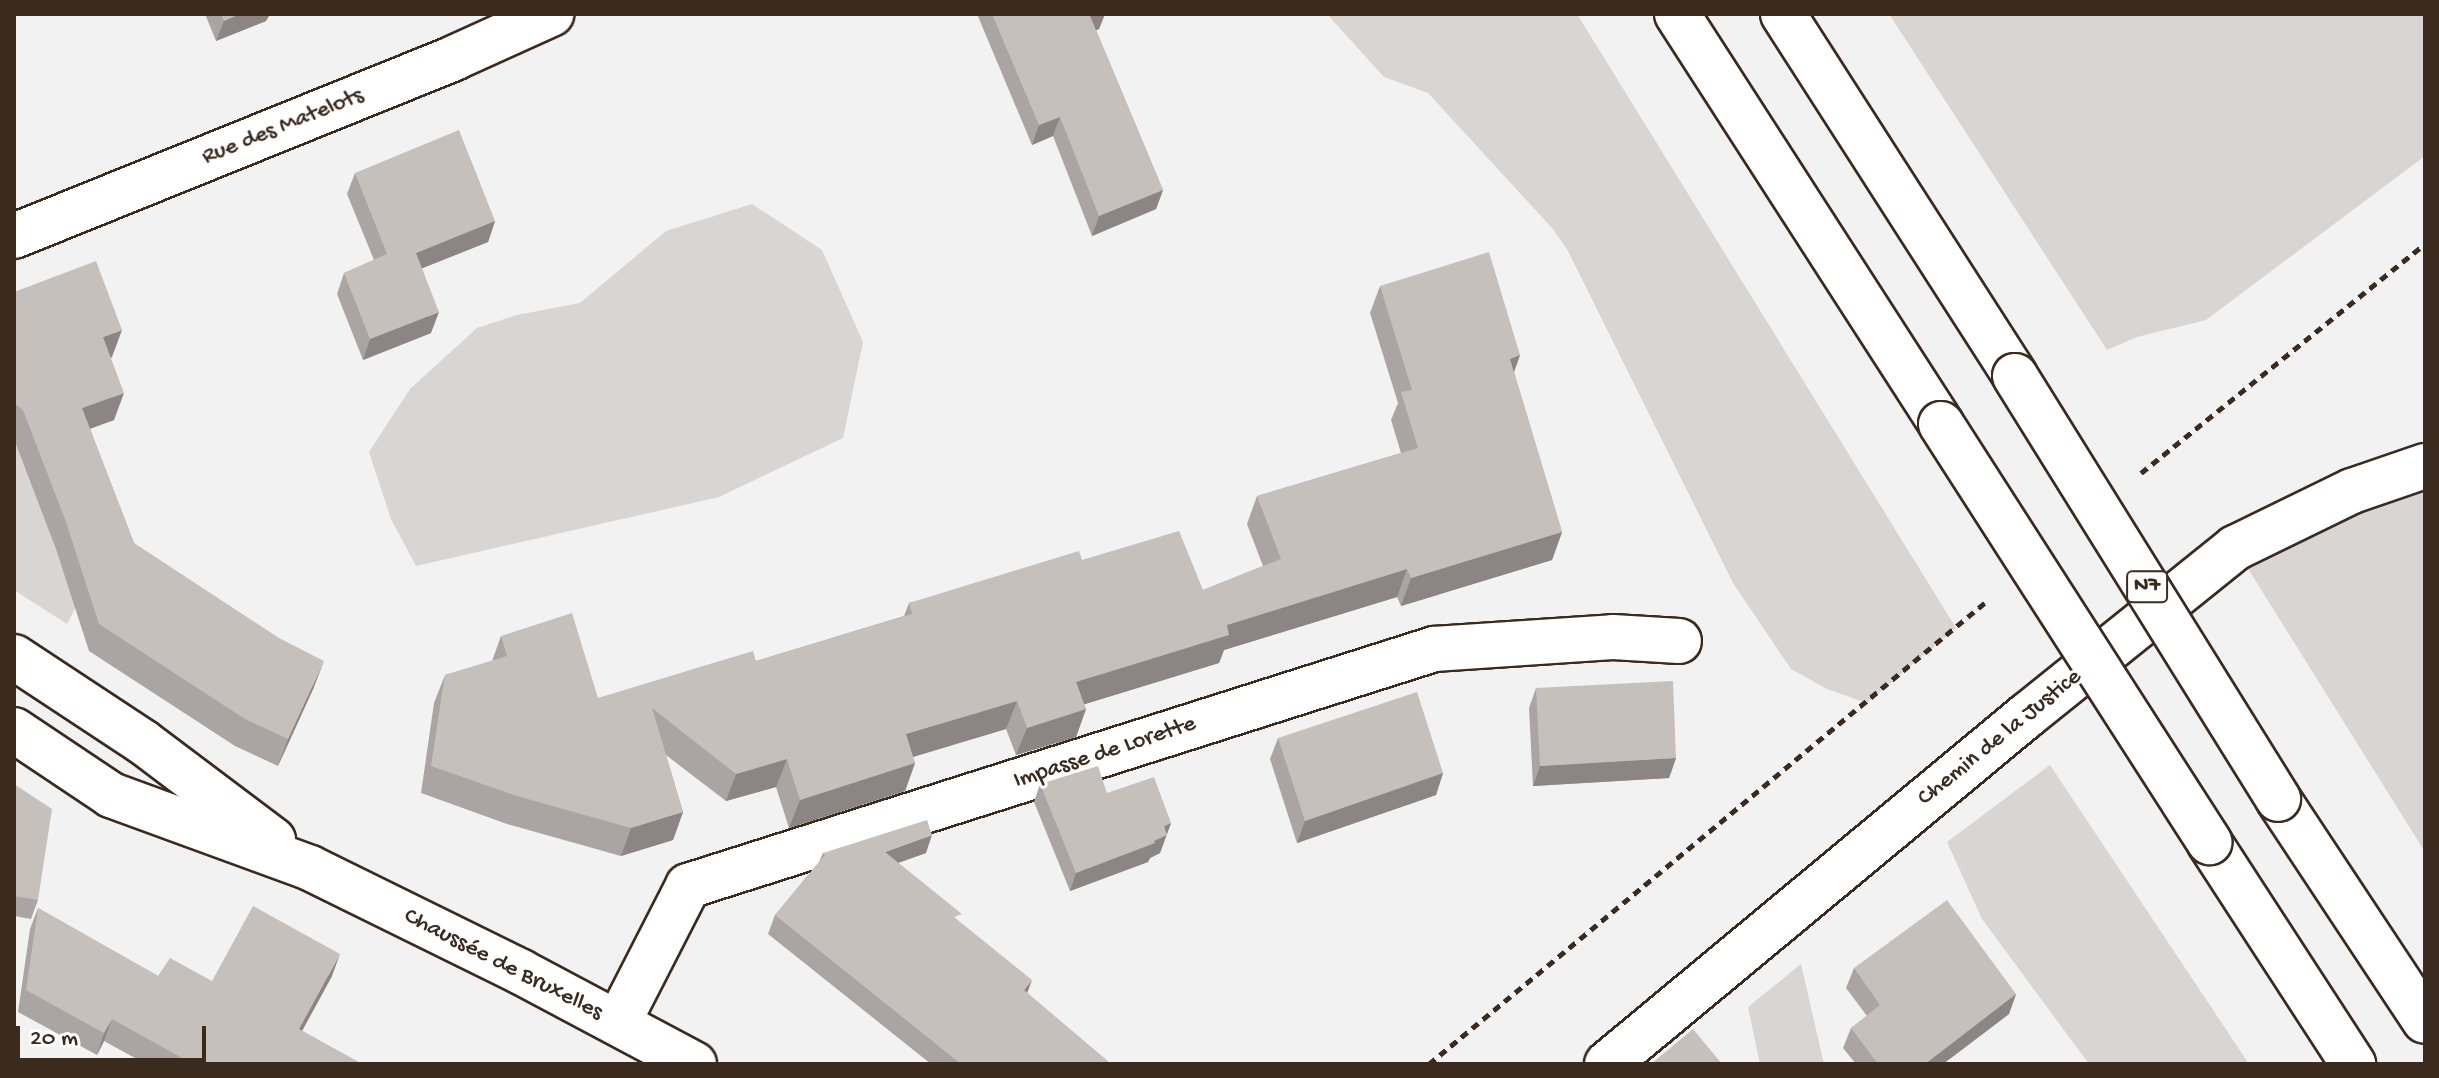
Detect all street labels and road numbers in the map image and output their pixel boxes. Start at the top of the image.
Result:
street label: Rue des Matelots [198,82,368,172]
road number: N7 [2125,569,2169,605]
street label: Chemin de la Justice [1912,663,2088,813]
street label: Impasse de Lorette [1010,710,1200,796]
street label: Chaussée de Bruxelles [399,902,607,1028]

